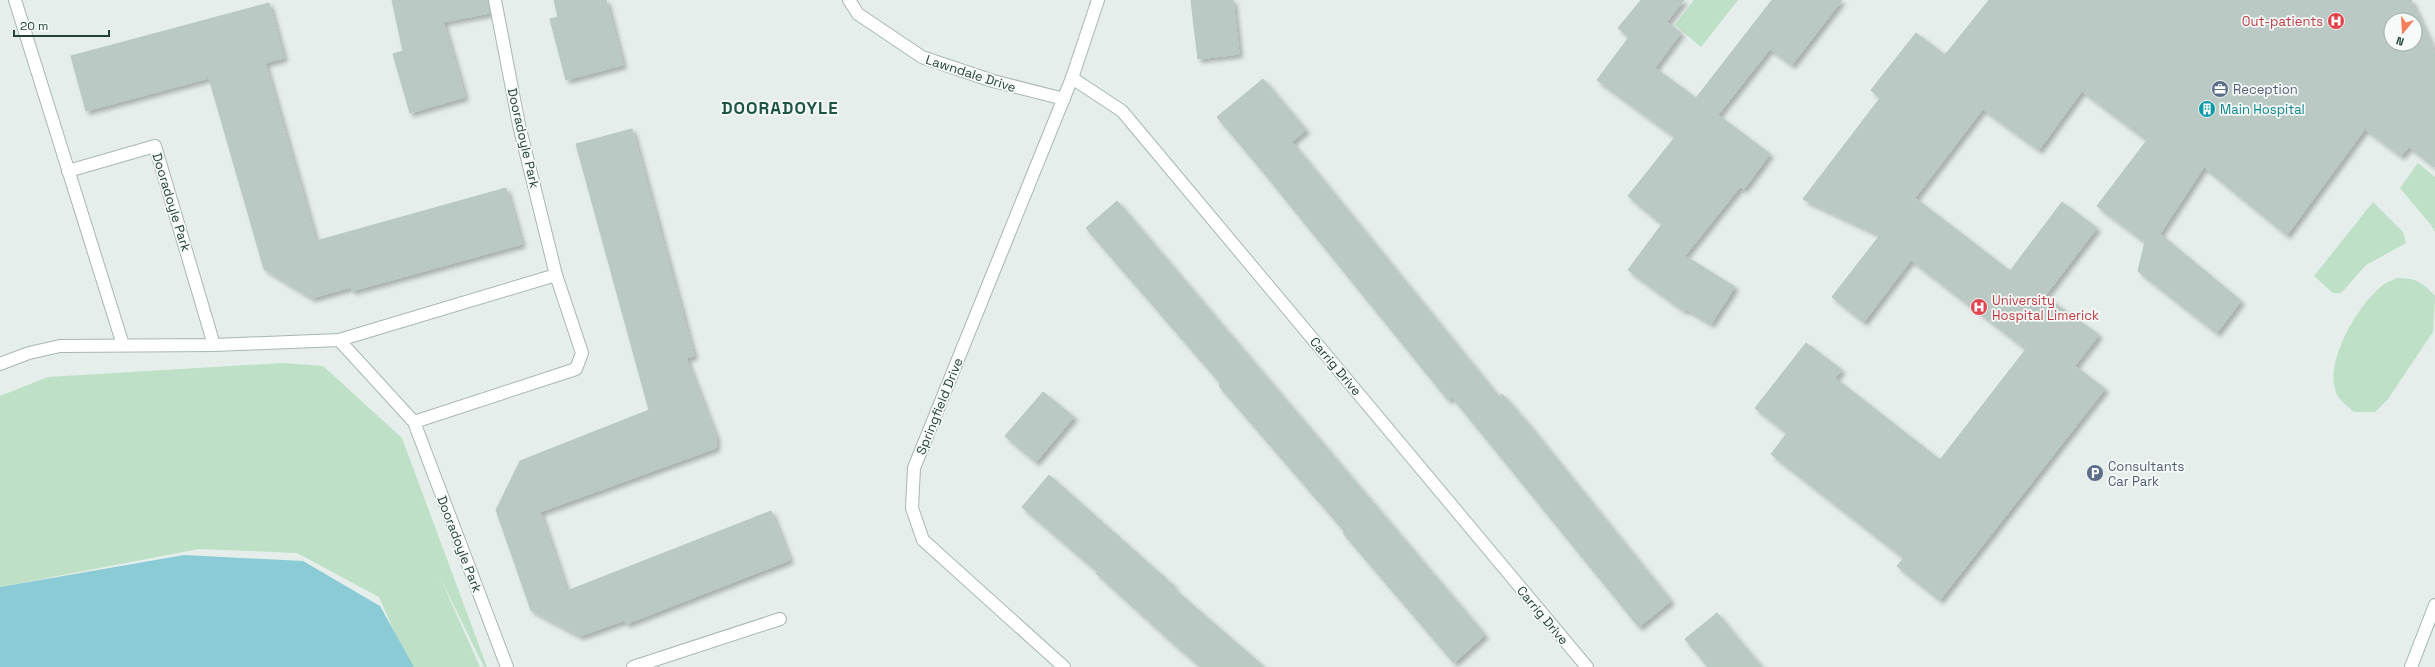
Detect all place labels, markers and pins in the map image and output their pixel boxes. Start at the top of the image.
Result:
hospital icon: Out-patients [2326,11,2346,31]
place label: Out-patients [2242,13,2323,30]
office icon: Reception [2210,79,2230,99]
place label: Reception [2233,81,2298,98]
building icon: Main Hospital [2197,99,2217,119]
place label: Main Hospital [2220,101,2305,118]
place label: University Hospital Limerick [1992,292,2099,324]
hospital icon: University Hospital Limerick [1969,297,1989,317]
place label: Consultants Car Park [2108,458,2185,490]
parking icon: Consultants Car Park [2085,463,2105,483]

